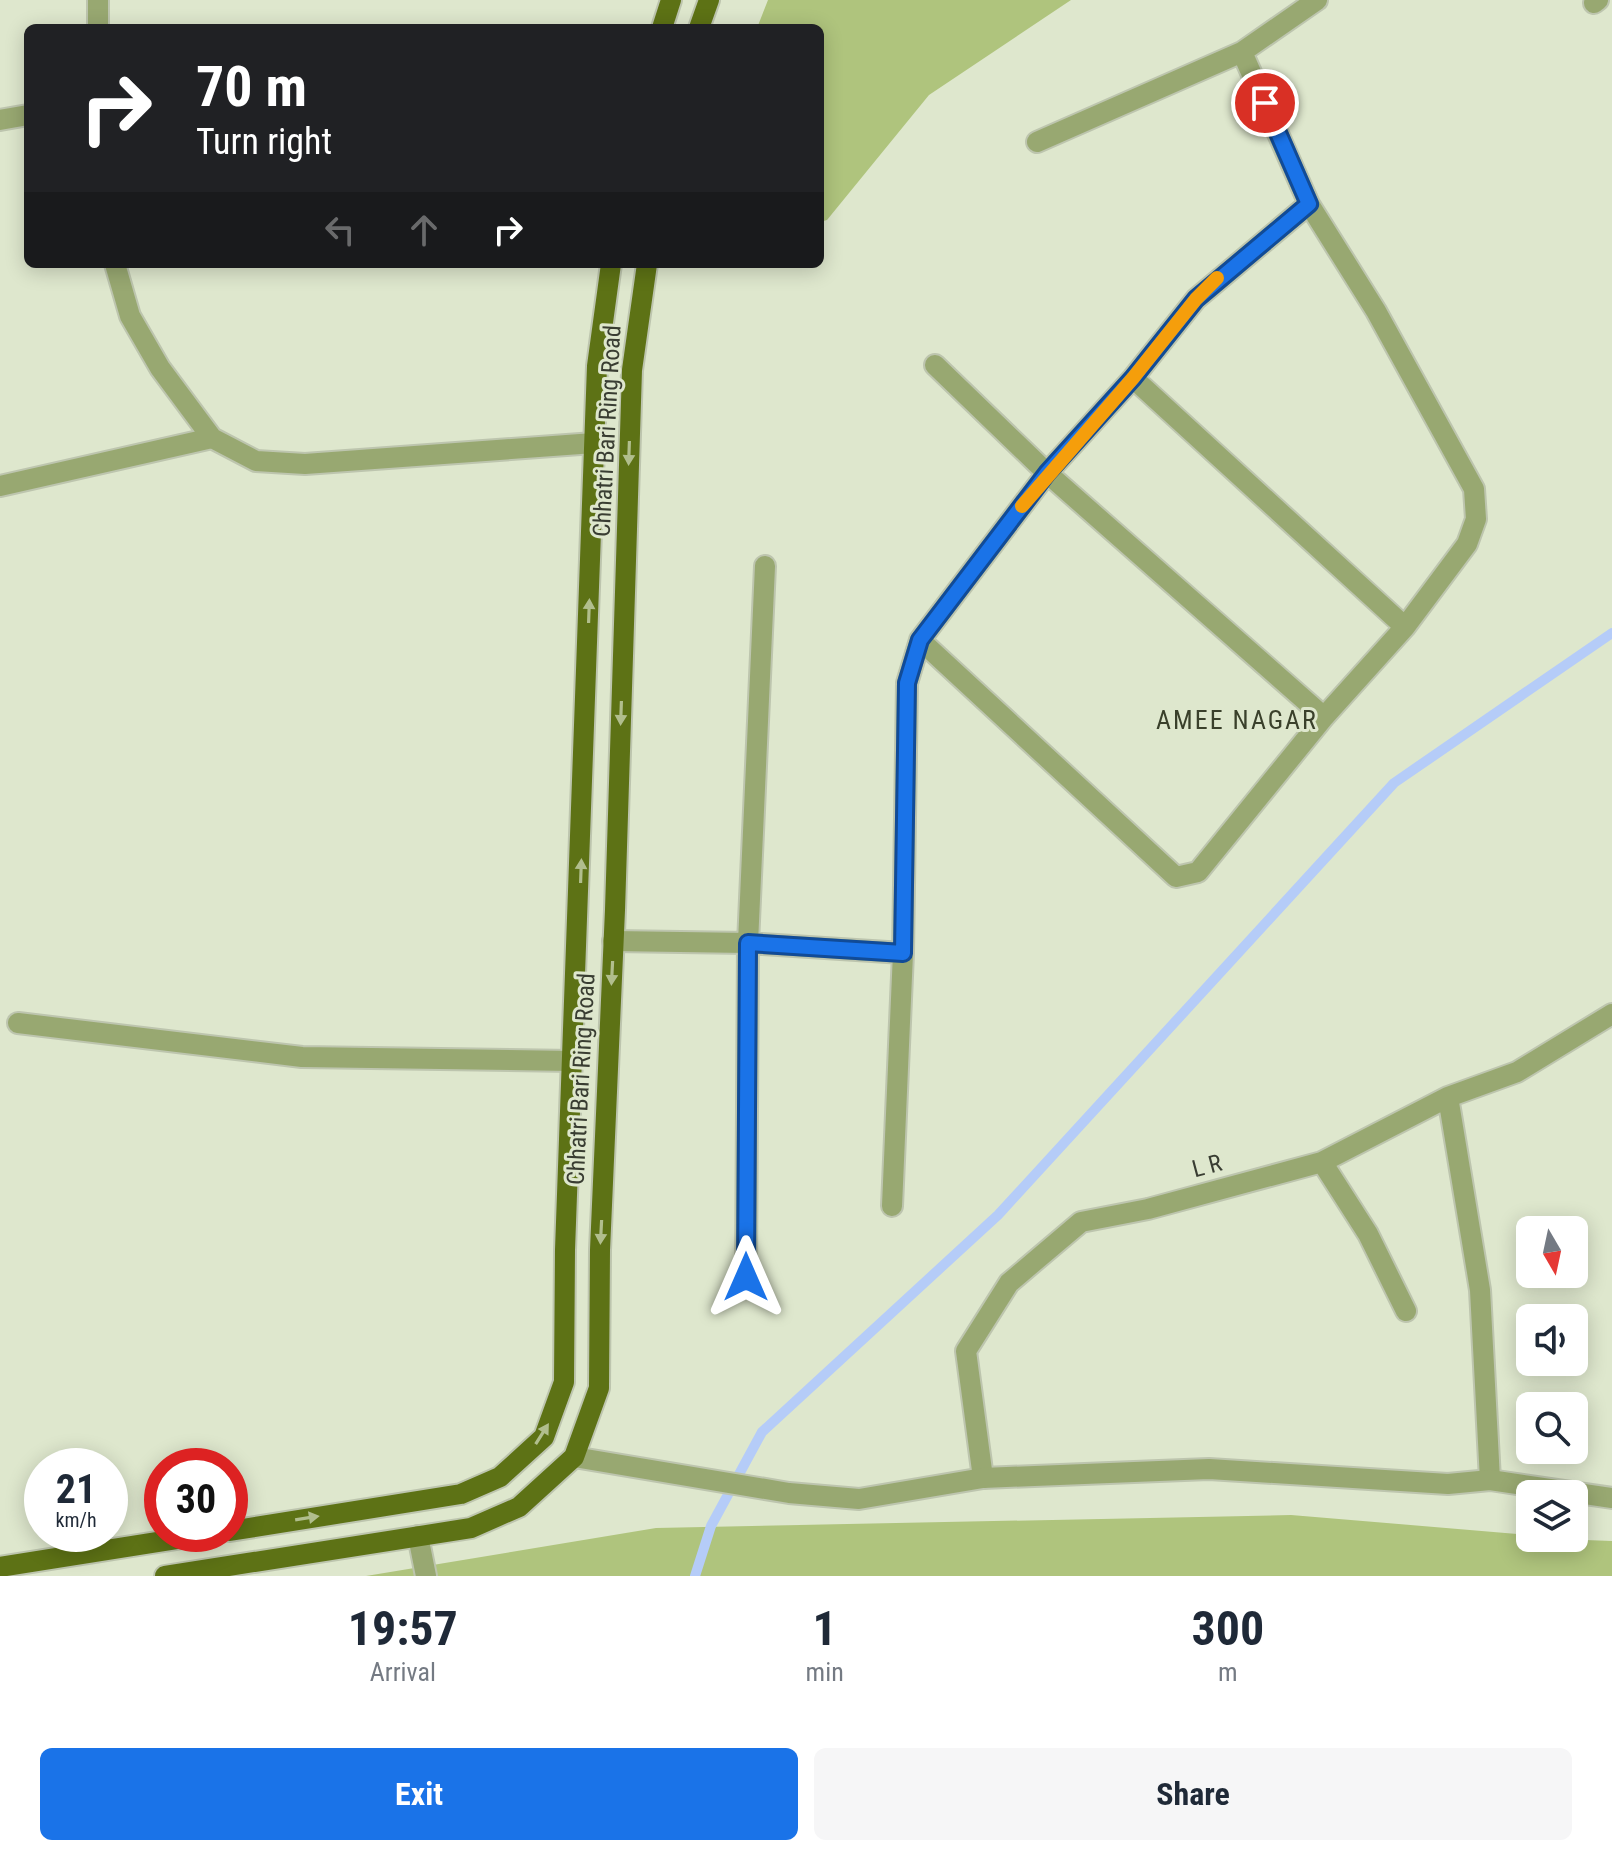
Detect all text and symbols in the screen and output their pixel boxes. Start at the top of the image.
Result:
text: 70 m [196,54,307,120]
icon: right [64,56,168,160]
pin [1231,69,1299,137]
icon: arrive [1243,81,1287,125]
text: Turn right [196,121,332,163]
icon: left [318,208,362,252]
icon: ahead [402,208,446,252]
icon: right [486,208,530,252]
street label: Chhatri Bari Ring Road [587,324,627,538]
one-way arrow [623,441,636,466]
one-way arrow [583,598,595,623]
one-way arrow [615,701,628,726]
district label: AMEE NAGAR [1156,705,1318,735]
one-way arrow [575,858,587,883]
one-way arrow [605,961,618,986]
street label: Chhatri Bari Ring Road [561,972,601,1186]
street label: L R [1189,1149,1225,1183]
north arrow [1516,1216,1588,1288]
map controls [1516,1216,1588,1552]
one-way arrow [594,1220,607,1245]
position arrow [704,1235,788,1319]
button: sound [1516,1304,1588,1376]
button: search [1516,1392,1588,1464]
one-way arrow [534,1422,549,1445]
speed limit sign: 30 [144,1448,248,1552]
text: 21 [56,1466,96,1513]
button: layers [1516,1480,1588,1552]
text: km/h [55,1508,97,1532]
one-way arrow [295,1512,320,1524]
text: 19:57 [348,1600,458,1657]
text: 1 [813,1600,837,1657]
text: 300 [1191,1600,1264,1657]
text: Arrival [370,1657,436,1687]
text: min [806,1657,844,1687]
text: m [1218,1657,1238,1687]
button: Exit [40,1748,798,1840]
button: Share [814,1748,1572,1840]

